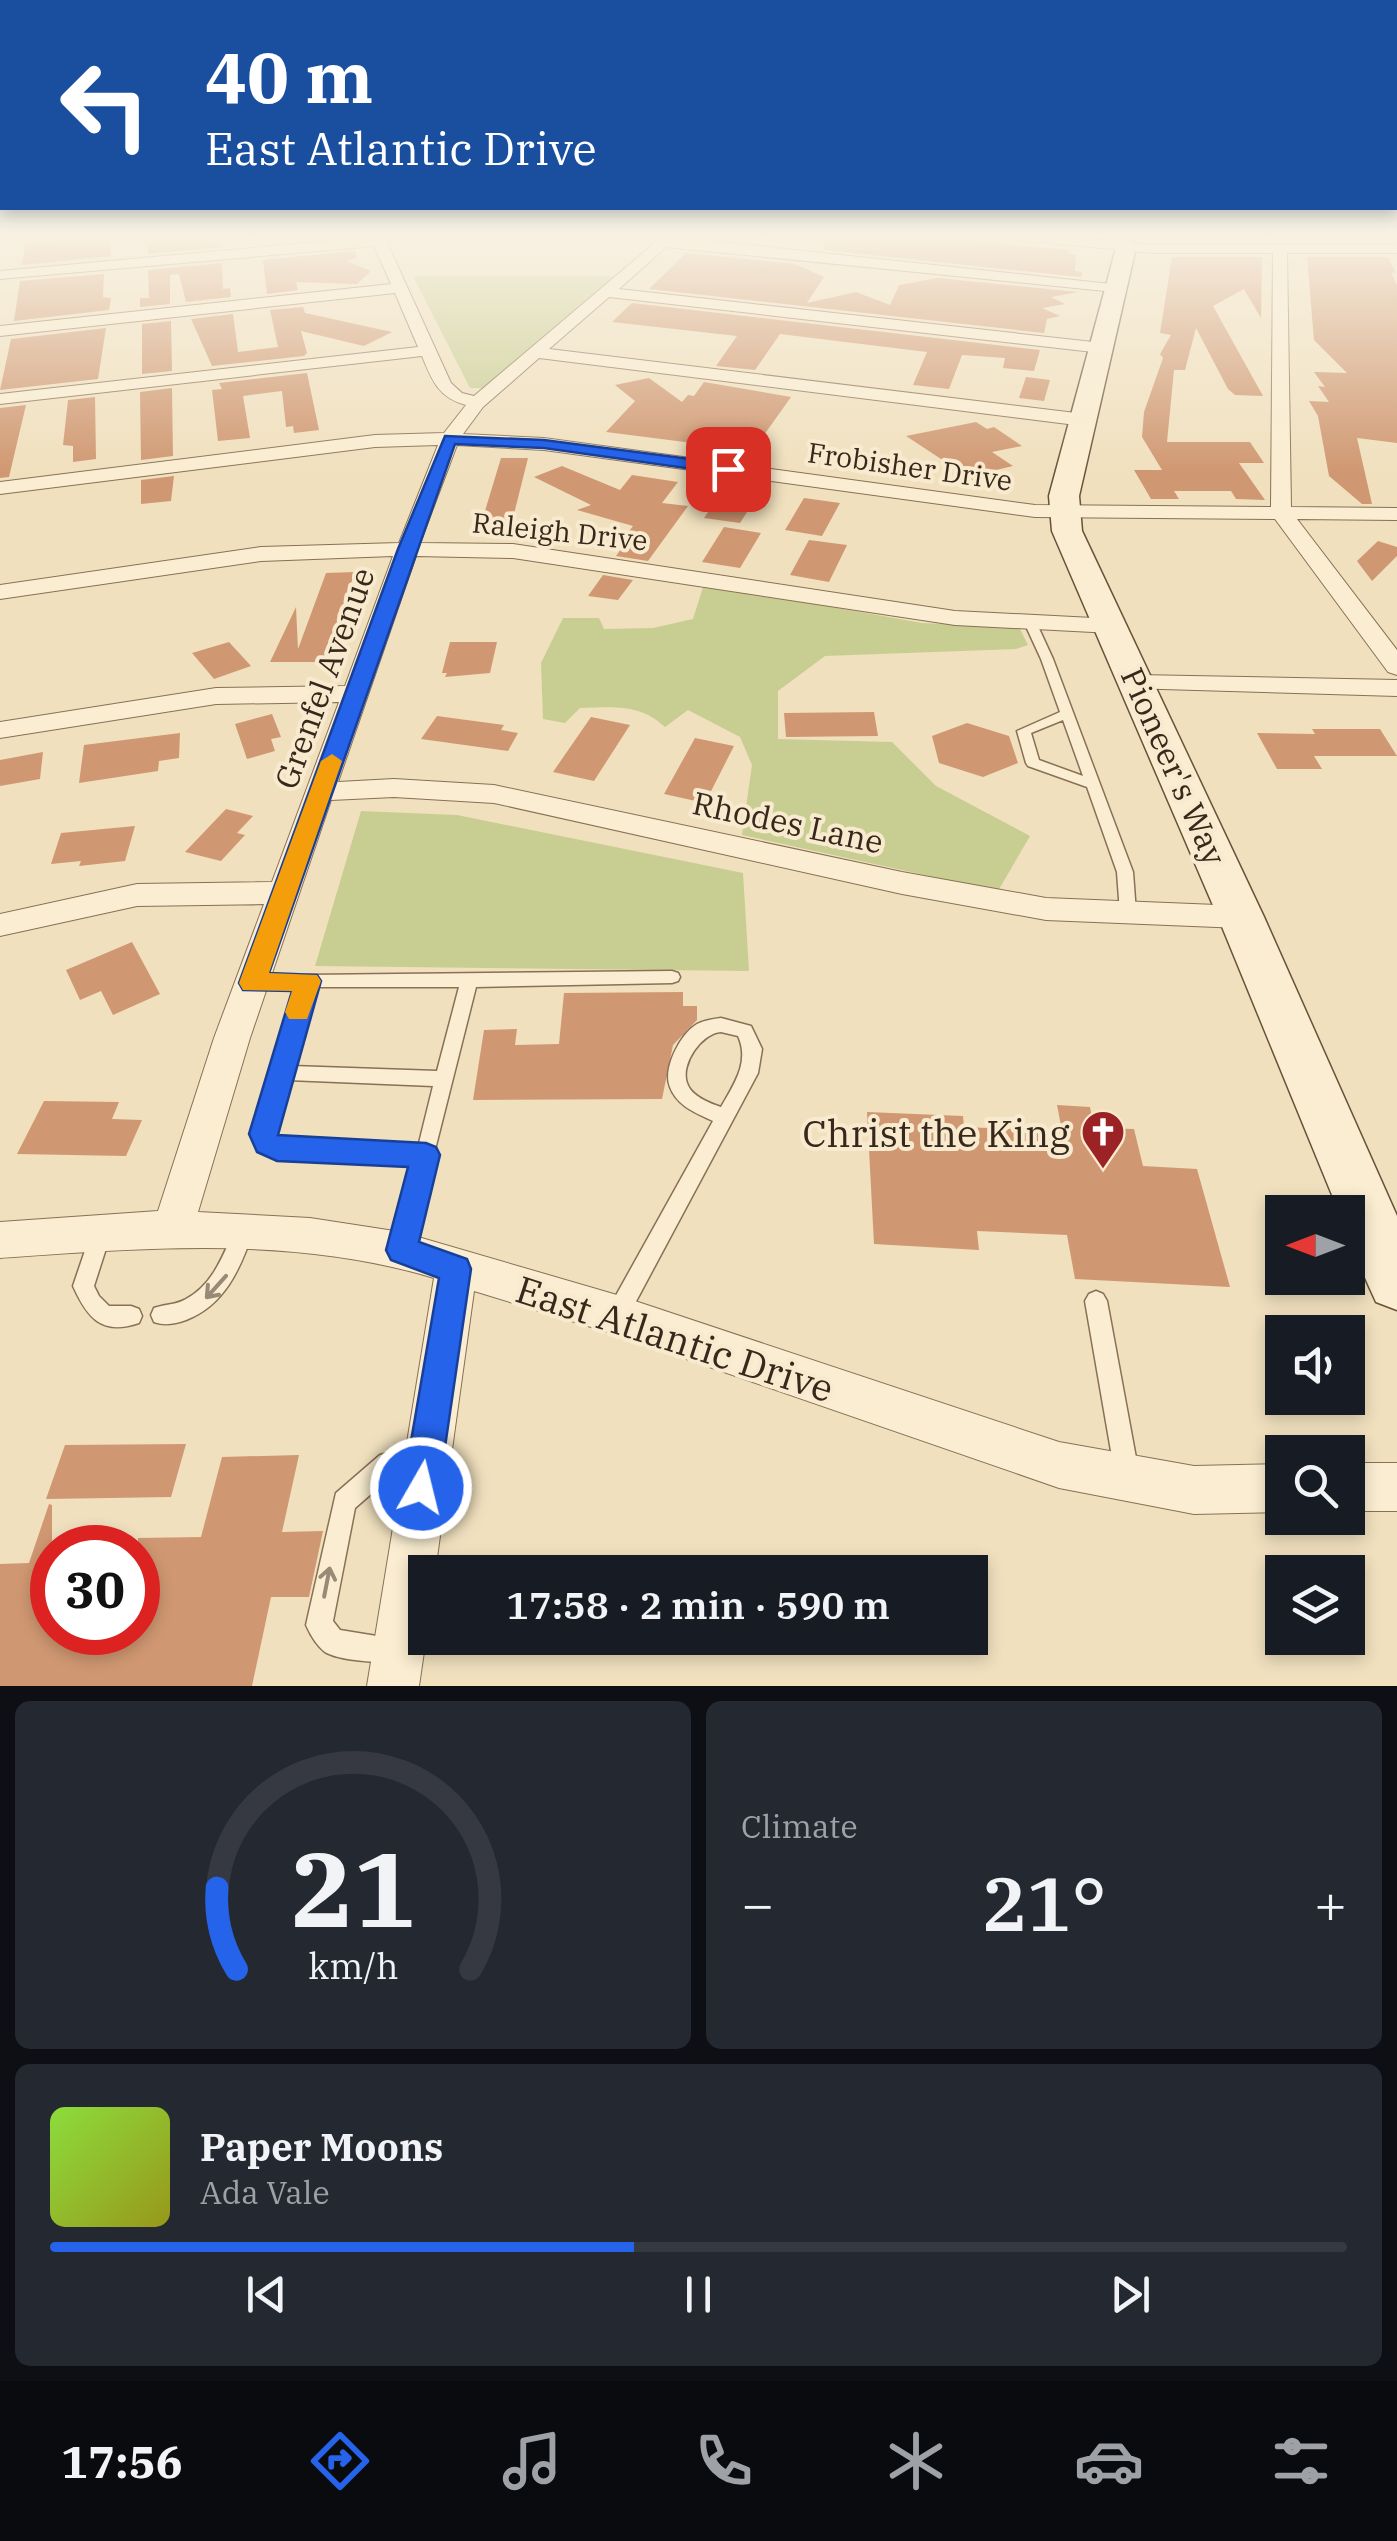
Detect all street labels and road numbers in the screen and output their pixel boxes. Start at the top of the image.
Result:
street label: Frobisher Drive [805,433,1015,499]
street label: Raleigh Drive [470,503,650,559]
street label: Grenfel Avenue [265,562,383,794]
street label: Pioneer's Way [1112,661,1237,872]
street label: Rhodes Lane [689,781,887,863]
street label: East Atlantic Drive [510,1264,840,1412]

